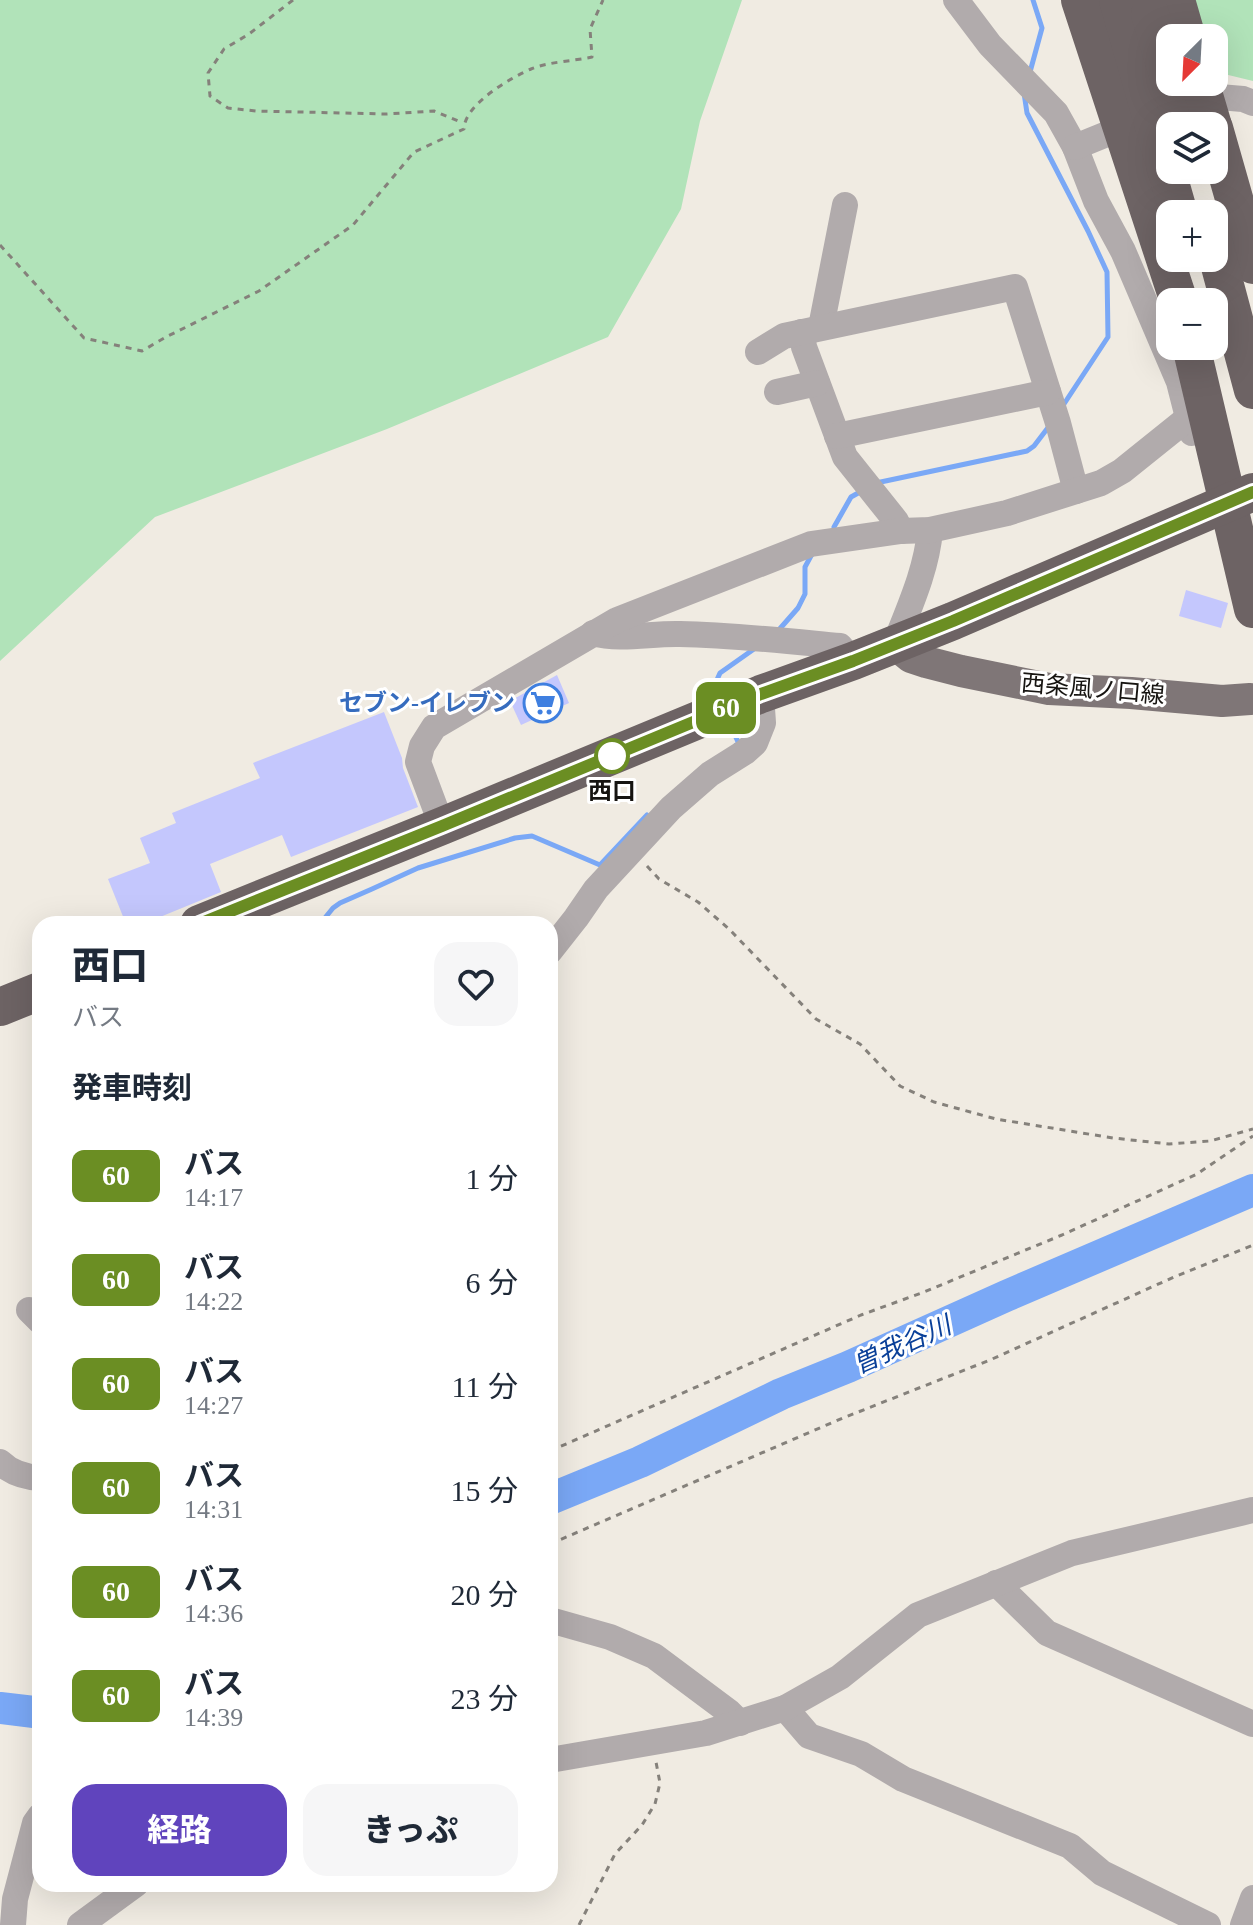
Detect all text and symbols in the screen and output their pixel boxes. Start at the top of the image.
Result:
north arrow [1156,24,1228,96]
map controls [1156,24,1228,360]
button: layers [1156,112,1228,184]
button: + [1156,200,1228,272]
button: − [1156,288,1228,360]
street label: 西条風ノ口線 [1020,670,1166,708]
supermarket icon: セブン-イレブン [522,682,564,724]
line badge: 60 [690,682,762,734]
place label: セブン-イレブン [339,690,515,716]
text: 60 [712,692,740,723]
marker: 西口 [595,739,629,773]
place label: 西口 [588,778,636,804]
button: heart [434,942,518,1026]
text: 西口 [72,945,148,987]
text: バス [72,1003,124,1032]
text: 発車時刻 [72,1071,192,1104]
text: バス [184,1147,244,1180]
text: 60 [102,1160,130,1191]
text: 1 分 [466,1162,518,1195]
text: 14:17 [184,1183,243,1212]
text: バス [184,1251,244,1284]
text: 60 [102,1264,130,1295]
text: 6 分 [466,1266,518,1299]
text: 14:22 [184,1287,243,1316]
water label: 曽我谷川 [849,1309,958,1379]
text: バス [184,1355,244,1388]
text: 60 [102,1368,130,1399]
text: 11 分 [452,1370,518,1403]
text: 14:27 [184,1391,243,1420]
text: バス [184,1459,244,1492]
text: 60 [102,1472,130,1503]
text: 15 分 [451,1474,518,1507]
text: 14:31 [184,1495,243,1524]
text: バス [184,1563,244,1596]
text: 60 [102,1576,130,1607]
text: 20 分 [451,1578,518,1611]
text: 14:36 [184,1599,243,1628]
text: バス [184,1667,244,1700]
text: 60 [102,1680,130,1711]
text: 23 分 [451,1682,518,1715]
text: 14:39 [184,1703,243,1732]
button: 経路 [72,1784,287,1876]
button: きっぷ [303,1784,518,1876]

